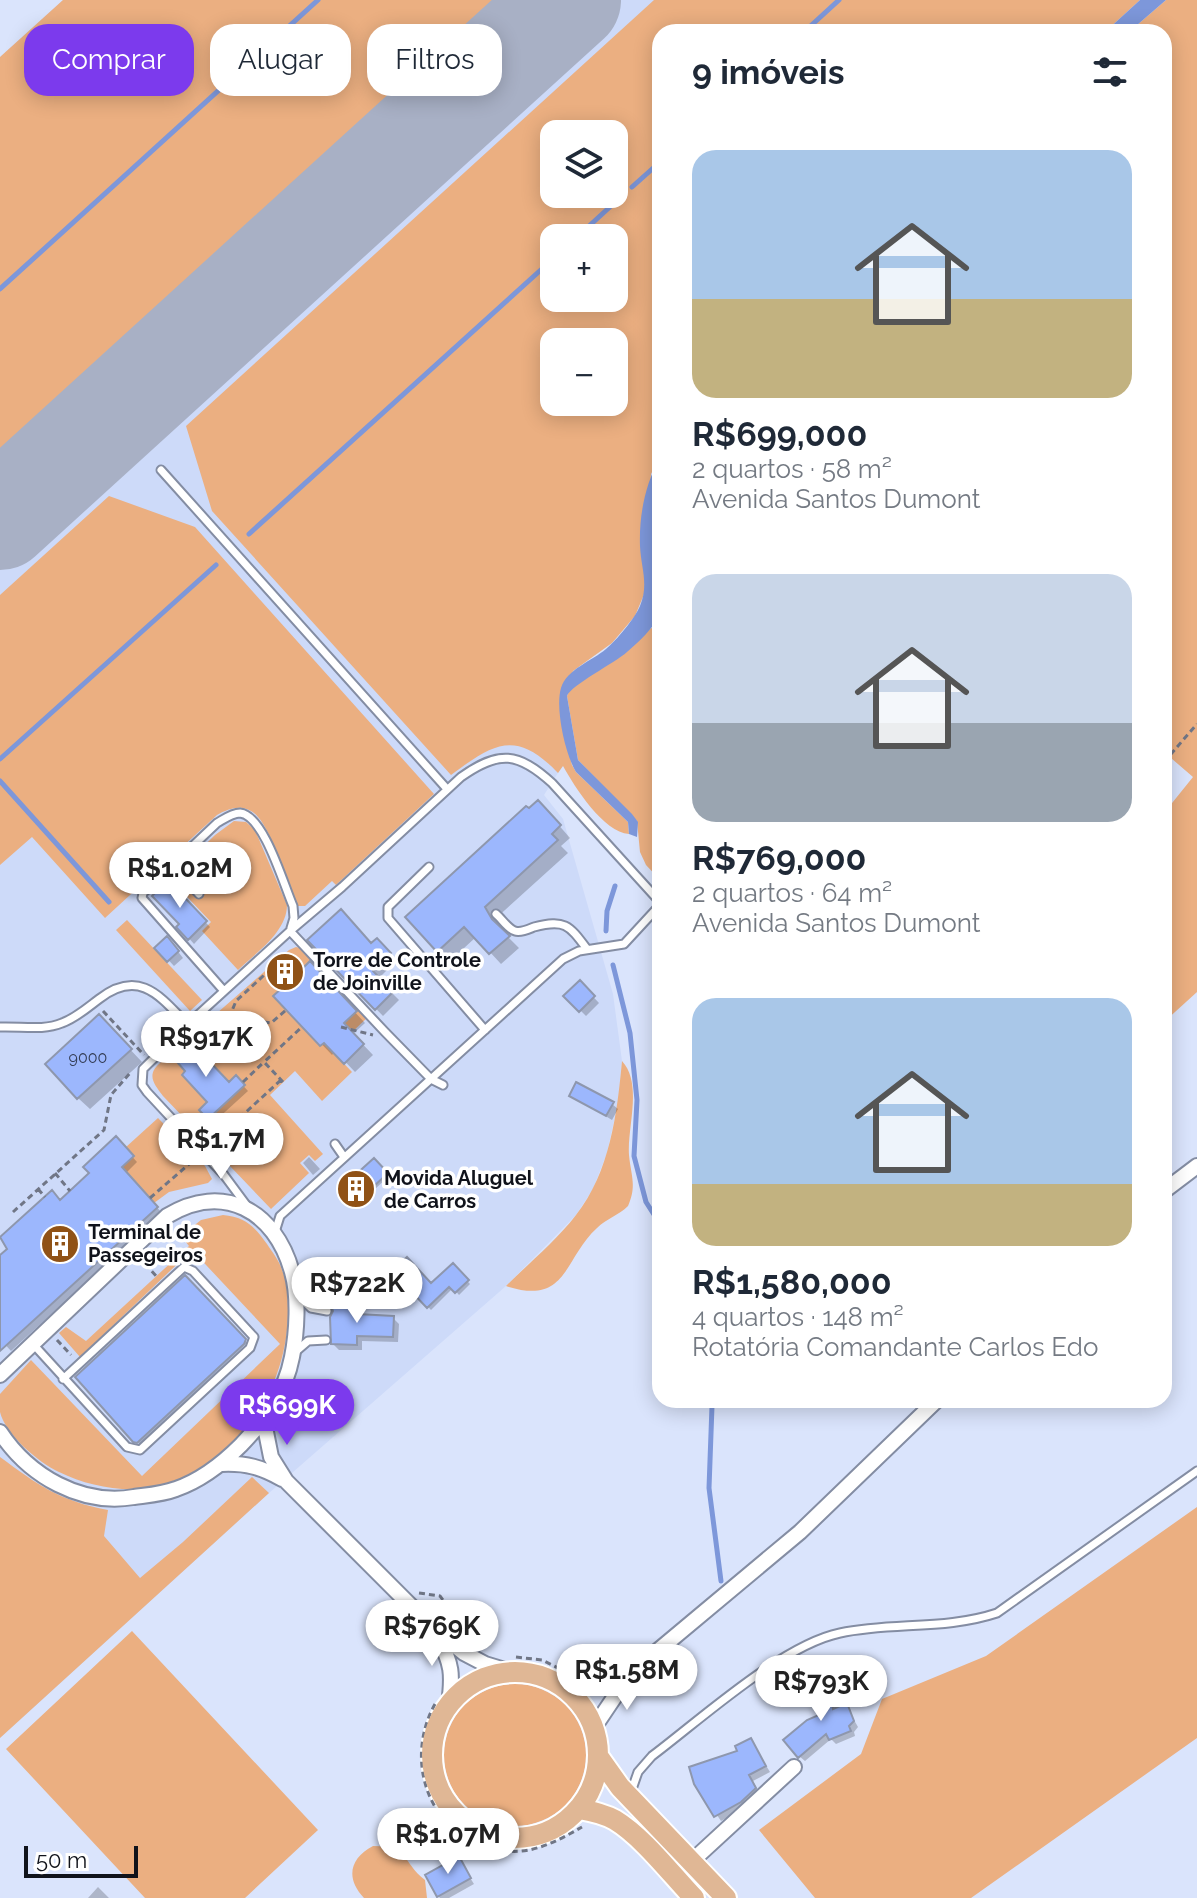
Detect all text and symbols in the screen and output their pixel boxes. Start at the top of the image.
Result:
chip: Comprar [24,24,194,96]
chip: Alugar [210,24,351,96]
chip: Filtros [367,24,502,96]
icon: filters [1088,50,1132,94]
text: 9 imóveis [692,52,844,92]
map controls [540,120,628,416]
button: layers [540,120,628,208]
icon: home [840,202,984,346]
button: + [540,224,628,312]
button: − [540,328,628,416]
text: R$699,000 [692,414,867,454]
text: 2 quartos · 58 m² [692,454,892,484]
text: Avenida Santos Dumont [692,484,980,514]
icon: home [840,626,984,770]
text: R$769,000 [692,838,866,878]
pin: R$1.02M [106,842,254,910]
text: R$1.02M [127,853,233,883]
text: 2 quartos · 64 m² [692,878,892,908]
text: Avenida Santos Dumont [692,908,980,938]
place label: Torre de Controle de Joinville [313,948,481,995]
building icon: Torre de Controle de Joinville [264,951,306,993]
pin: R$917K [141,1011,271,1079]
text: R$917K [159,1022,253,1052]
house number: 9000 [69,1048,107,1067]
icon: home [840,1050,984,1194]
pin: R$1.7M [156,1113,286,1181]
text: R$1.7M [176,1124,266,1154]
place label: Movida Aluguel de Carros [384,1166,534,1213]
building icon: Movida Aluguel de Carros [335,1168,377,1210]
place label: Terminal de Passegeiros [88,1220,203,1267]
building icon: Terminal de Passegeiros [39,1223,81,1265]
pin: R$722K [292,1257,422,1325]
text: R$1,580,000 [692,1262,892,1302]
text: R$722K [309,1268,405,1298]
text: 4 quartos · 148 m² [692,1302,904,1332]
text: Rotatória Comandante Carlos Edo [692,1332,1098,1362]
pin: R$699K [222,1379,352,1447]
text: R$699K [238,1390,336,1420]
pin: R$769K [367,1600,497,1668]
text: R$769K [384,1611,480,1641]
pin: R$1.58M [553,1644,701,1712]
text: R$1.58M [574,1655,680,1685]
pin: R$793K [756,1655,886,1723]
text: R$793K [773,1666,869,1696]
pin: R$1.07M [374,1808,522,1876]
text: R$1.07M [395,1819,501,1849]
scale bar [24,1842,138,1878]
text: 50 m [36,1847,87,1873]

